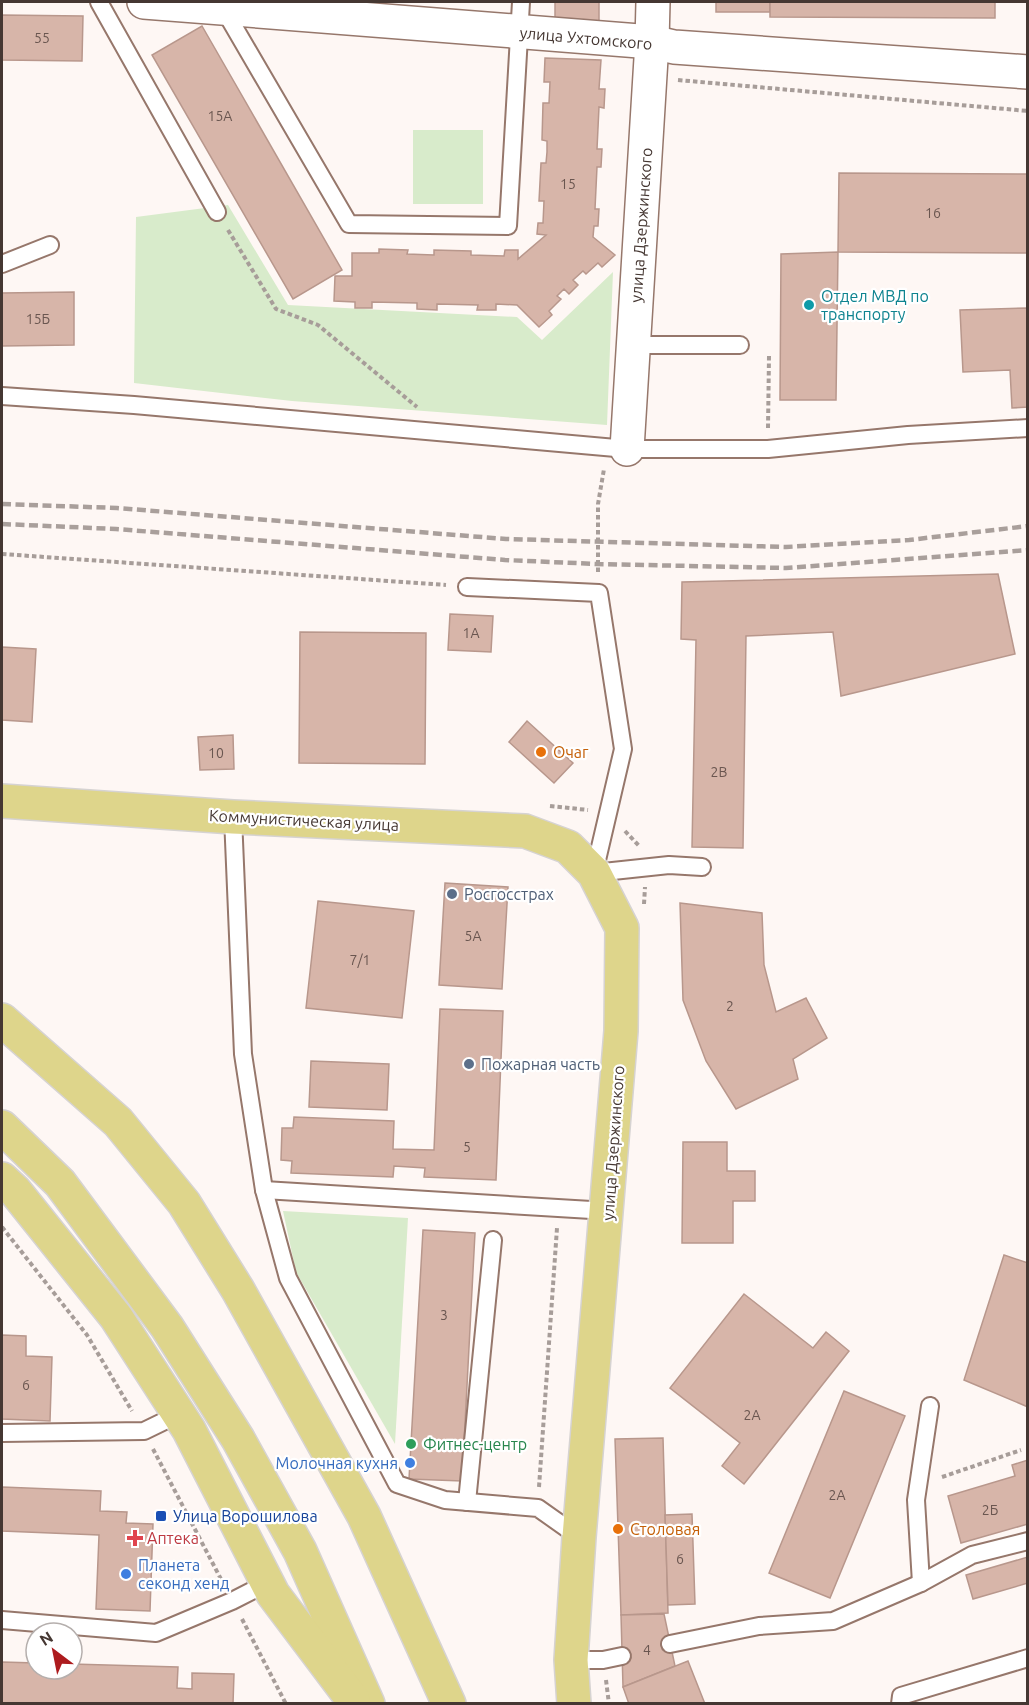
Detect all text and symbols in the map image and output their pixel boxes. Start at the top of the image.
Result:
street label: улица Ухтомского [519,23,653,53]
house number: 55 [34,30,50,46]
house number: 15А [208,108,232,124]
street label: улица Дзержинского [627,147,655,303]
house number: 15 [560,176,576,192]
house number: 16 [925,205,941,221]
place label: Отдел МВД по транспорту [821,287,929,323]
marker: Отдел МВД по транспорту [802,298,816,312]
house number: 15Б [26,311,50,327]
house number: 1А [463,625,480,641]
place label: Очаг [553,743,589,761]
house number: 10 [208,745,224,761]
marker: Очаг [534,745,548,759]
house number: 2В [711,764,727,780]
street label: Коммунистическая улица [209,806,399,834]
place label: Росгосстрах [464,885,554,903]
marker: Росгосстрах [445,887,459,901]
house number: 5А [465,928,482,944]
house number: 7/1 [350,952,370,968]
house number: 2 [726,998,734,1014]
place label: Пожарная часть [481,1055,600,1073]
marker: Пожарная часть [462,1057,476,1071]
street label: улица Дзержинского [599,1065,627,1221]
house number: 5 [463,1139,471,1155]
house number: 3 [440,1307,448,1323]
house number: 6 [22,1377,30,1393]
house number: 2А [744,1407,761,1423]
place label: Фитнес-центр [423,1435,527,1453]
marker: Фитнес-центр [404,1437,418,1451]
place label: Молочная кухня [276,1454,398,1472]
marker: Молочная кухня [403,1456,417,1470]
house number: 2А [829,1487,846,1503]
house number: 2Б [982,1502,998,1518]
place label: Улица Ворошилова [173,1507,318,1525]
marker: Улица Ворошилова [154,1509,168,1523]
place label: Столовая [630,1520,700,1538]
marker: Столовая [611,1522,625,1536]
place label: Аптека [147,1529,199,1547]
marker: Аптека [128,1531,142,1545]
house number: 6 [676,1551,684,1567]
place label: Планета секонд хенд [138,1556,229,1592]
marker: Планета секонд хенд [119,1567,133,1581]
north arrow [24,1621,84,1681]
text: N [36,1627,56,1649]
house number: 4 [643,1642,651,1658]

